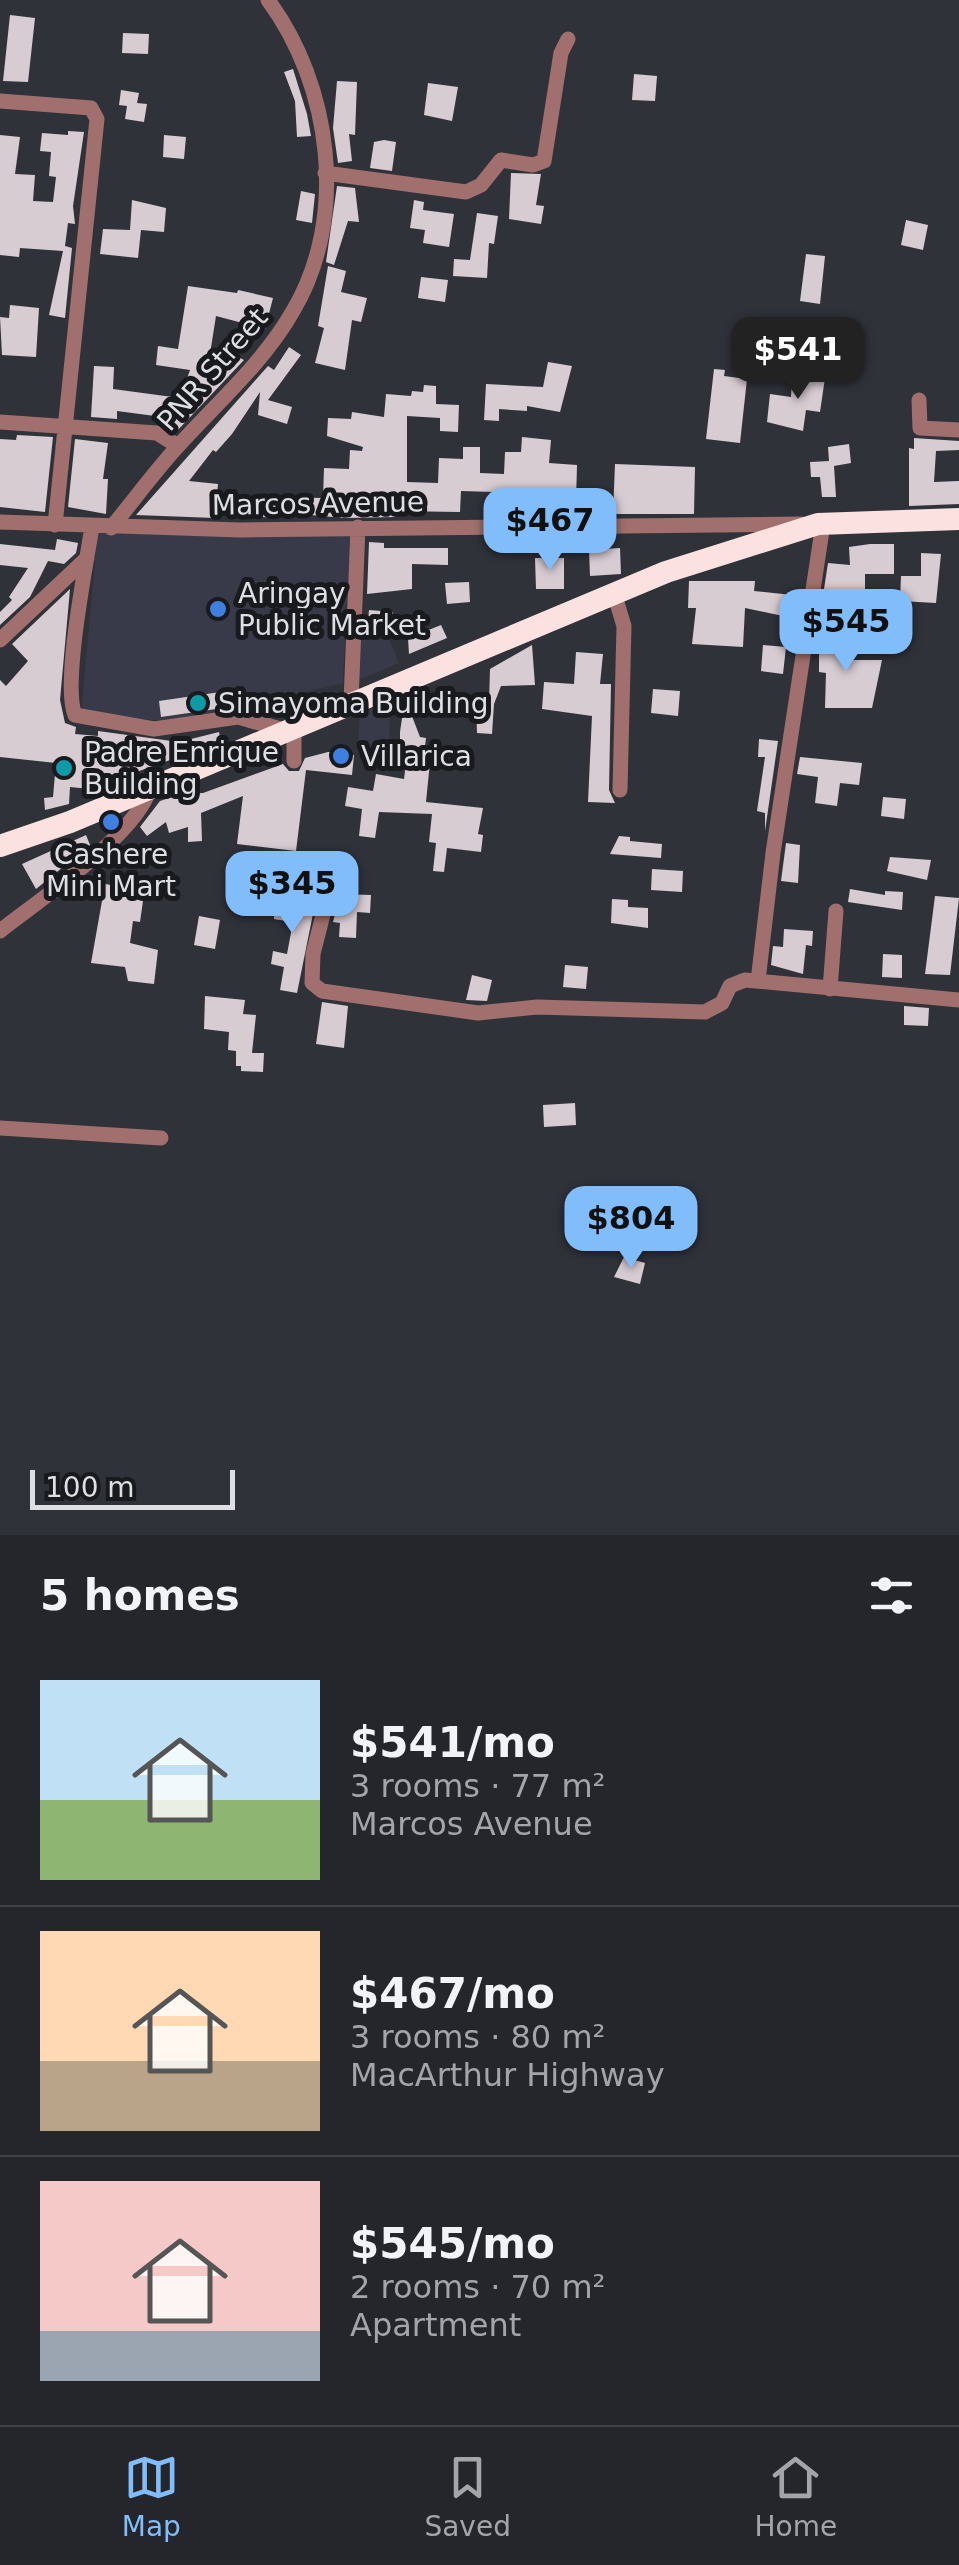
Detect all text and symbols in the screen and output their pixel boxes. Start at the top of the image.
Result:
street label: PNR Street [150,301,274,437]
pin: $541 [739,317,857,402]
text: $541 [753,330,843,368]
street label: Marcos Avenue [212,485,424,522]
pin: $467 [491,488,609,573]
text: $467 [505,501,595,539]
place label: Aringay Public Market [238,577,426,642]
pin: $545 [787,589,905,674]
marker: Aringay Public Market [207,598,229,620]
text: $545 [801,602,891,640]
place label: Simayoma Building [218,687,489,720]
marker: Simayoma Building [187,692,209,714]
place label: Padre Enrique Building [84,736,279,801]
place label: Villarica [361,740,472,773]
marker: Villarica [330,745,352,767]
marker: Padre Enrique Building [53,757,75,779]
marker: Cashere Mini Mart [100,811,122,833]
place label: Cashere Mini Mart [46,838,176,903]
pin: $345 [233,851,351,936]
text: $345 [247,864,337,902]
pin: $804 [572,1186,690,1271]
text: $804 [586,1199,676,1237]
scale bar [30,1465,235,1510]
text: 100 m [45,1471,135,1504]
icon: filters [864,1568,919,1623]
text: 5 homes [40,1571,240,1620]
text: $541/mo [350,1718,555,1767]
icon: home [120,1720,240,1840]
text: 3 rooms · 77 m² [350,1767,605,1805]
text: Marcos Avenue [350,1805,593,1843]
text: $467/mo [350,1969,555,2018]
icon: home [120,1971,240,2091]
text: 3 rooms · 80 m² [350,2018,605,2056]
text: MacArthur Highway [350,2056,665,2094]
text: $545/mo [350,2219,555,2268]
icon: home [120,2221,240,2341]
text: 2 rooms · 70 m² [350,2268,605,2306]
text: Apartment [350,2306,521,2344]
tab: Map [122,2450,181,2543]
tab: Saved [424,2450,511,2543]
tab: Home [755,2450,837,2543]

